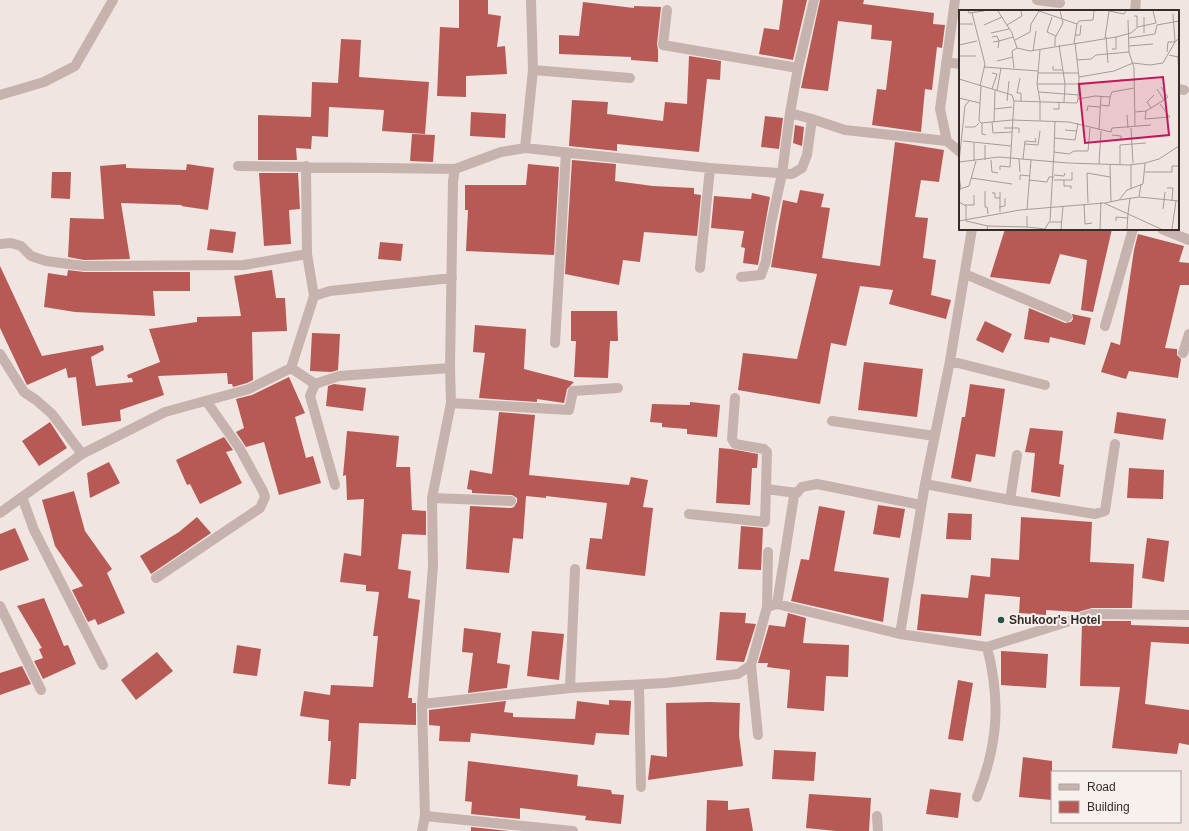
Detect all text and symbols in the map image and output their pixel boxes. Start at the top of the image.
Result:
inset map [959,10,1179,230]
place label: Shukoor's Hotel [1009,613,1101,627]
marker: Shukoor's Hotel [996,615,1006,625]
legend [1051,771,1181,823]
text: Road [1087,780,1116,794]
text: Building [1087,800,1130,814]

